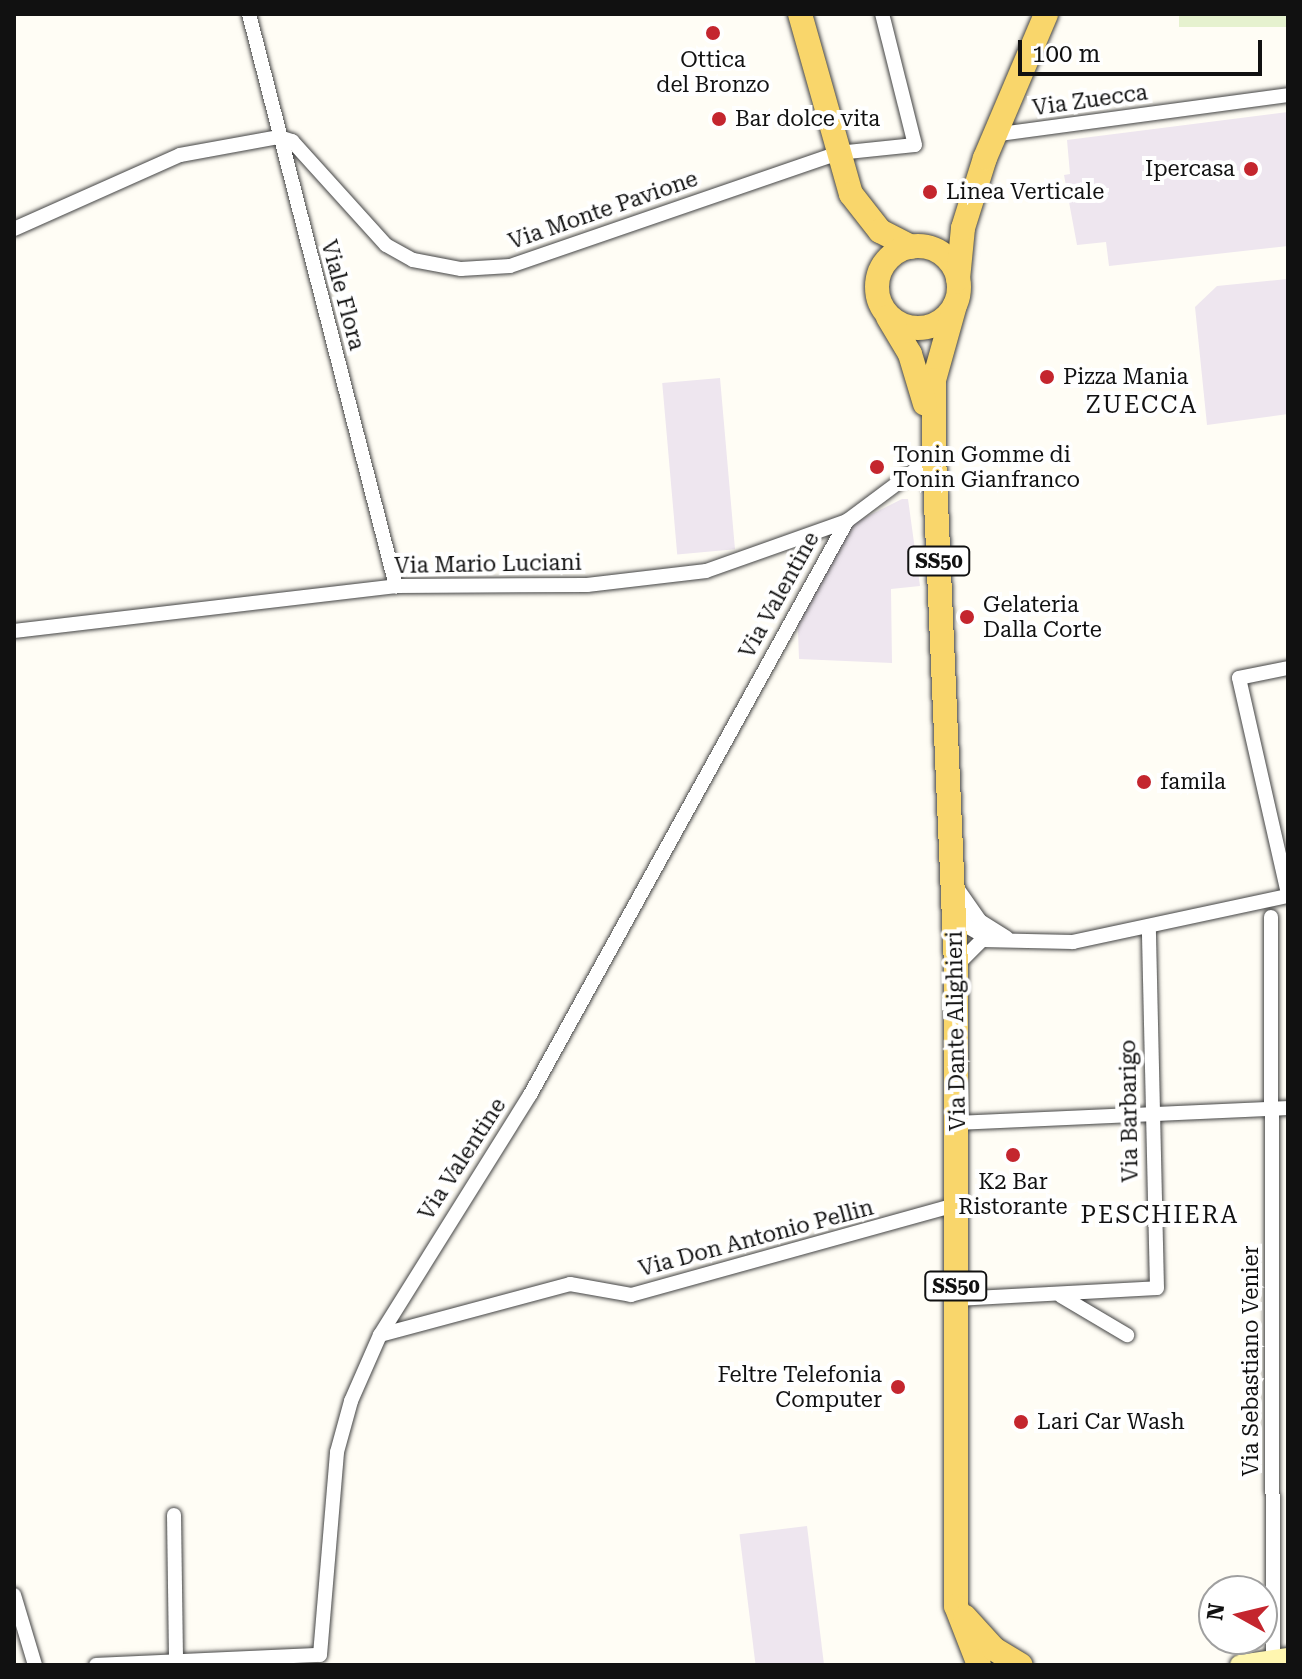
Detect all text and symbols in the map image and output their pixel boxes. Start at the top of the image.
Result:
marker: Ottica del Bronzo [704,24,722,42]
scale bar [1022,24,1266,74]
text: 100 m [1032,40,1100,68]
place label: Ottica del Bronzo [656,46,770,98]
street label: Via Zuecca [1031,79,1149,121]
place label: Bar dolce vita [735,106,880,132]
marker: Bar dolce vita [710,110,728,128]
place label: Ipercasa [1145,156,1235,182]
marker: Ipercasa [1242,160,1260,178]
street label: Via Monte Pavione [505,165,701,255]
place label: Linea Verticale [946,179,1104,205]
marker: Linea Verticale [921,183,939,201]
street label: Viale Flora [316,237,370,353]
place label: Pizza Mania [1063,364,1188,390]
marker: Pizza Mania [1038,368,1056,386]
district label: ZUECCA [1086,392,1198,420]
place label: Tonin Gomme di Tonin Gianfranco [893,441,1080,492]
marker: Tonin Gomme di Tonin Gianfranco [868,458,886,476]
street label: Via Valentine [733,527,825,663]
road number: SS50 [907,545,971,577]
street label: Via Mario Luciani [394,549,582,579]
place label: Gelateria Dalla Corte [983,591,1102,642]
marker: Gelateria Dalla Corte [958,608,976,626]
place label: famila [1160,769,1226,795]
marker: famila [1135,773,1153,791]
street label: Via Dante Alighieri [941,931,971,1131]
street label: Via Barbarigo [1115,1039,1143,1183]
street label: Via Valentine [413,1093,511,1225]
marker: K2 Bar Ristorante [1004,1146,1022,1164]
place label: K2 Bar Ristorante [958,1168,1068,1220]
street label: Via Don Antonio Pellin [636,1194,876,1282]
district label: PESCHIERA [1081,1202,1239,1230]
street label: Via Sebastiano Venier [1238,1245,1264,1477]
road number: SS50 [924,1270,988,1302]
place label: Feltre Telefonia Computer [717,1361,882,1412]
marker: Feltre Telefonia Computer [889,1378,907,1396]
place label: Lari Car Wash [1037,1409,1185,1435]
marker: Lari Car Wash [1012,1413,1030,1431]
north arrow [1198,1575,1278,1655]
text: N [1202,1602,1229,1622]

